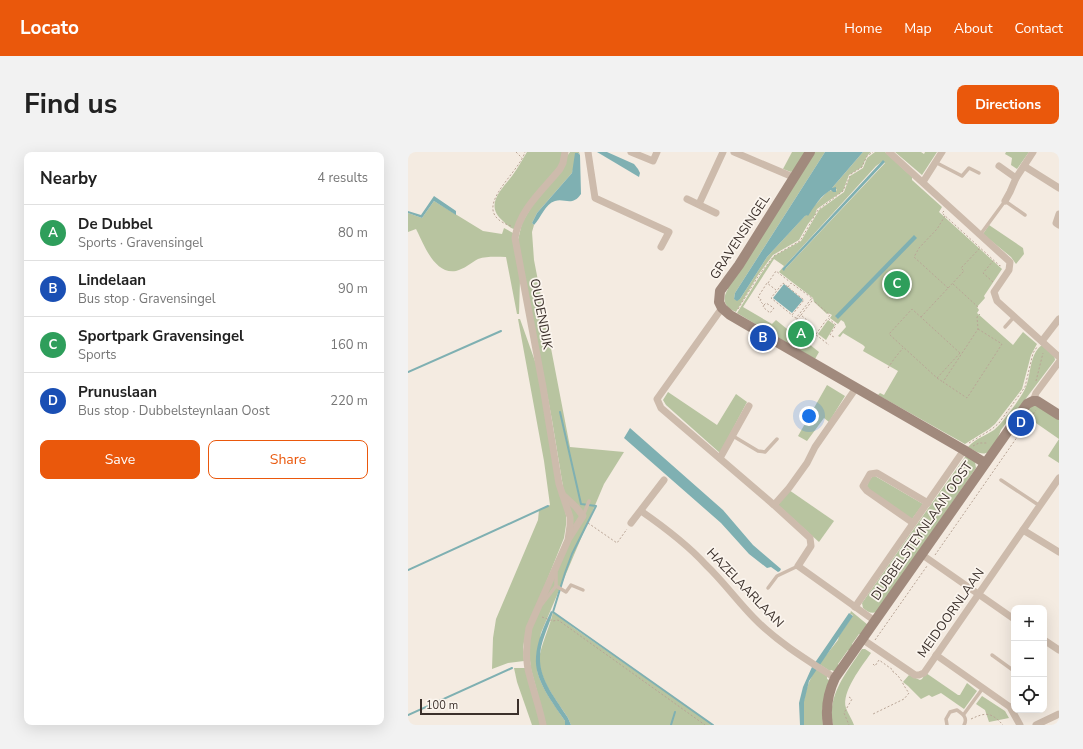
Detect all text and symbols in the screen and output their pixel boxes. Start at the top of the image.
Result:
text: Locato [20,15,79,41]
text: Home [844,19,882,38]
text: Map [904,19,932,38]
text: About [954,19,993,38]
text: Contact [1015,19,1063,38]
text: Find us [24,85,118,123]
button: Directions [957,85,1059,124]
text: Nearby [40,167,97,190]
text: 4 results [317,169,368,187]
street label: GRAVENSINGEL [706,191,774,283]
text: De Dubbel [78,214,153,234]
text: A [48,224,58,242]
text: 80 m [338,224,368,242]
text: Sports · Gravensingel [78,234,203,252]
pin: C [884,269,910,299]
text: Lindelaan [78,270,146,290]
street label: OUDENDIJK [525,277,557,352]
text: B [49,280,57,298]
text: 90 m [338,280,368,298]
text: Bus stop · Gravensingel [78,290,216,308]
pin: A [788,319,814,349]
pin: B [750,323,776,353]
text: Sportpark Gravensingel [78,326,244,346]
text: C [49,336,57,354]
text: 160 m [330,336,368,354]
text: Sports [78,346,117,364]
text: Prunuslaan [78,382,157,402]
text: D [48,392,58,410]
text: 220 m [330,392,368,410]
text: Bus stop · Dubbelsteynlaan Oost [78,402,269,420]
your location [799,406,819,426]
pin: D [1008,408,1034,438]
button: Save [40,440,200,479]
button: Share [208,440,368,479]
street label: DUBBELSTEYNLAAN OOST [867,458,977,604]
street label: HAZELAARLAAN [702,544,788,632]
street label: MEIDOORNLAAN [913,565,989,661]
map controls [1011,605,1047,713]
button: + [1011,605,1047,641]
button: − [1011,641,1047,677]
button: locate [1011,677,1047,713]
scale bar [420,697,519,716]
text: 100 m [426,698,458,713]

